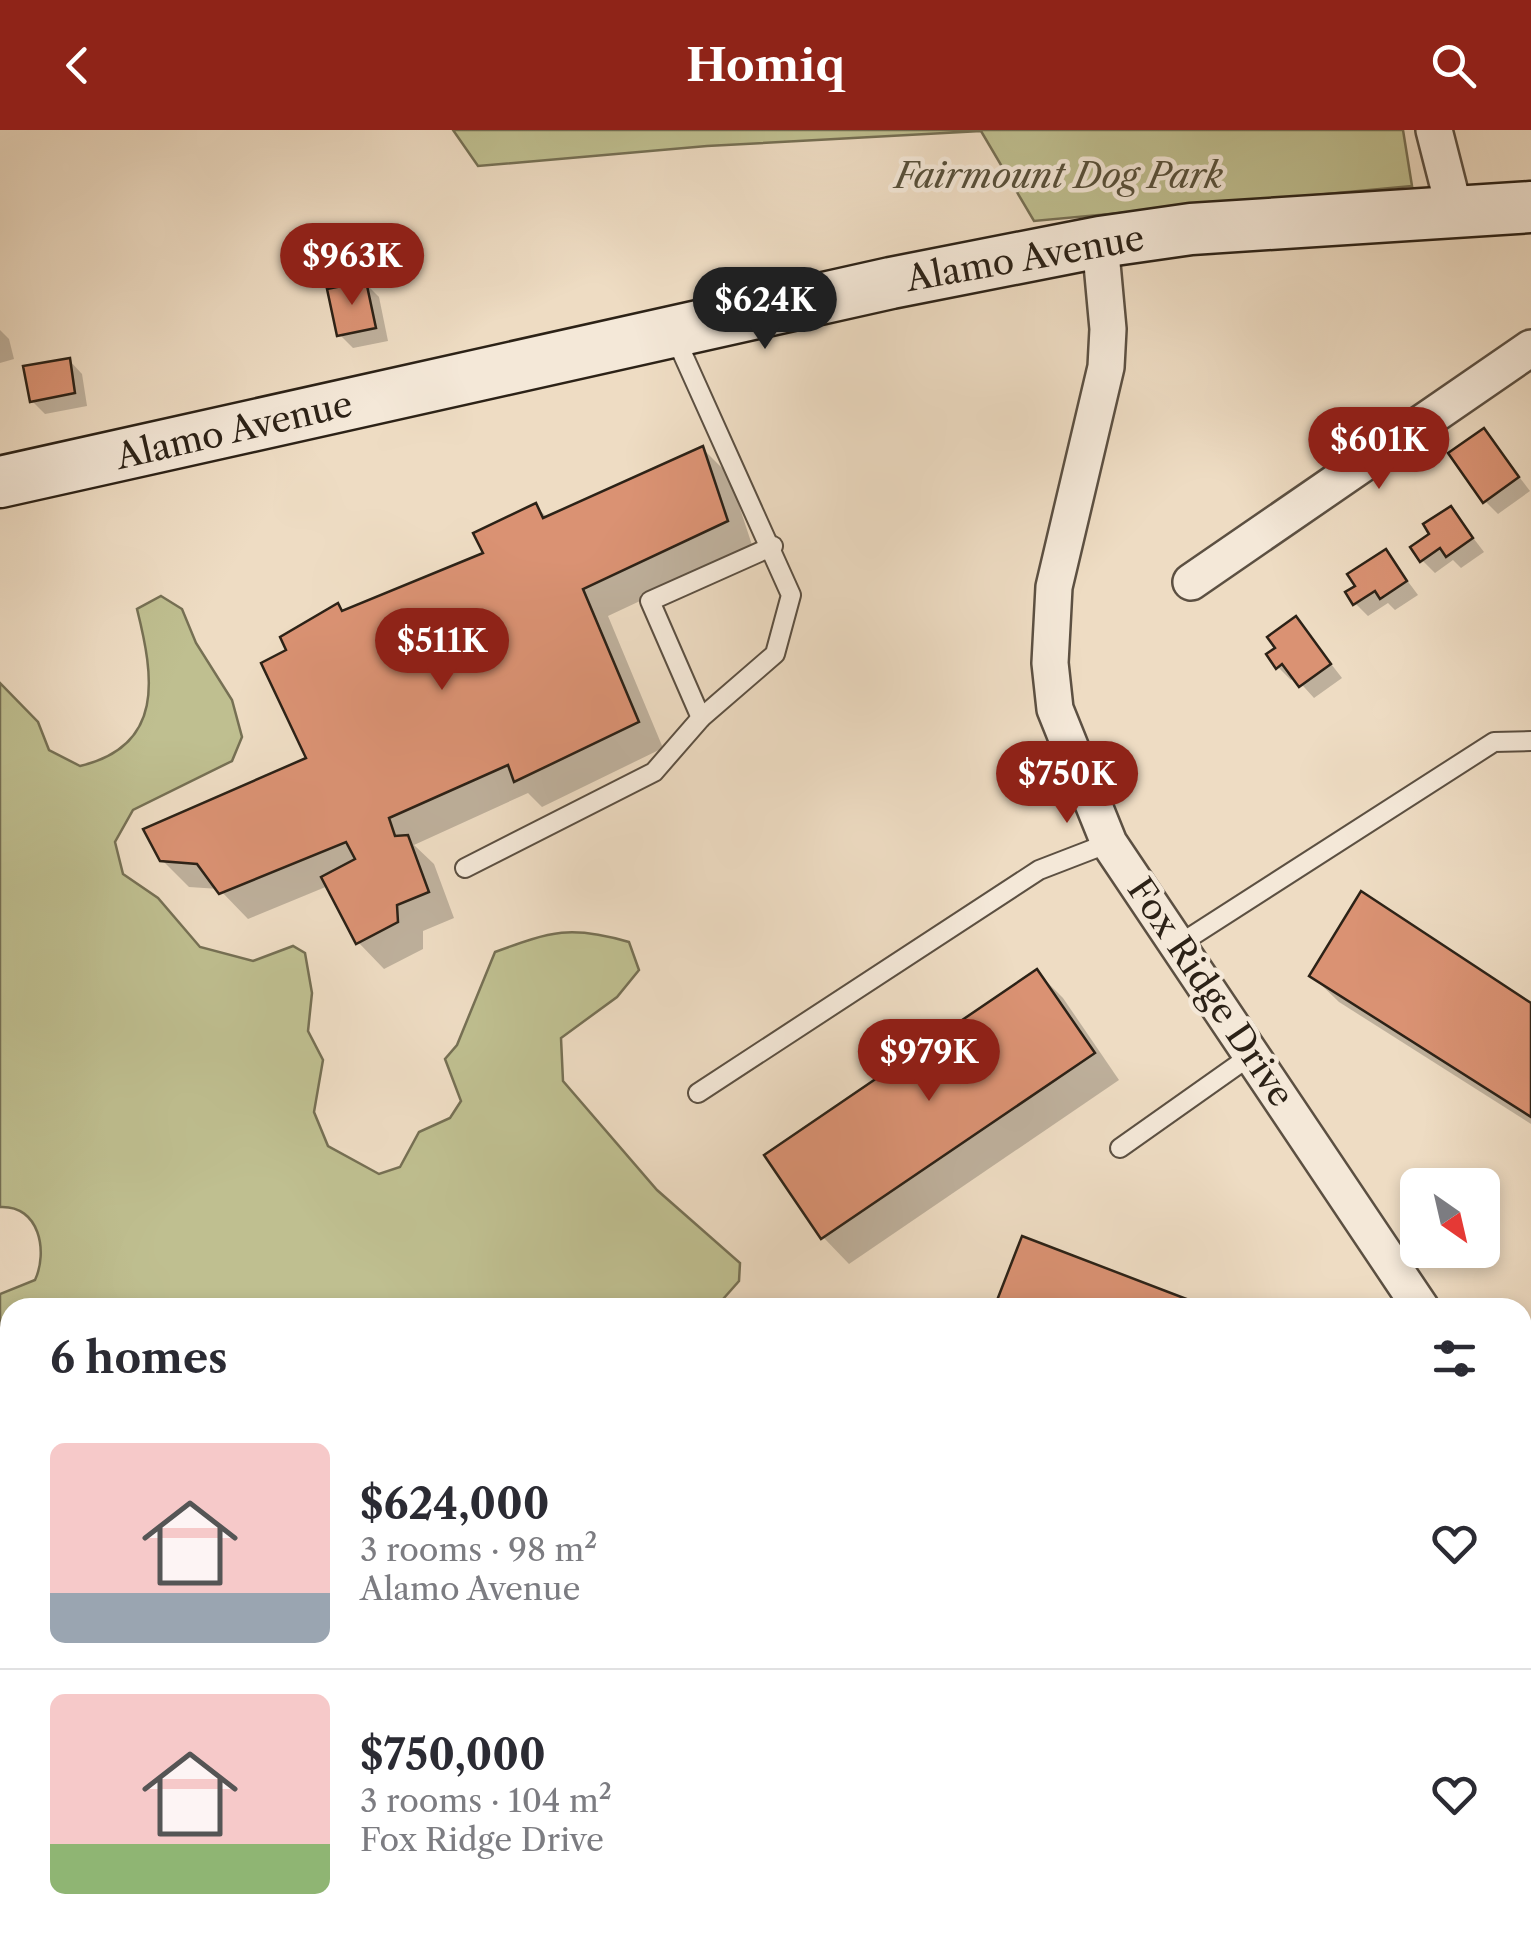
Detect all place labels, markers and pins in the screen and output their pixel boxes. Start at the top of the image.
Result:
pin: $963K [282,223,422,308]
pin: $624K [695,267,835,352]
pin: $601K [1309,407,1449,492]
pin: $511K [372,608,512,693]
pin: $750K [997,741,1137,826]
pin: $979K [859,1019,999,1104]

